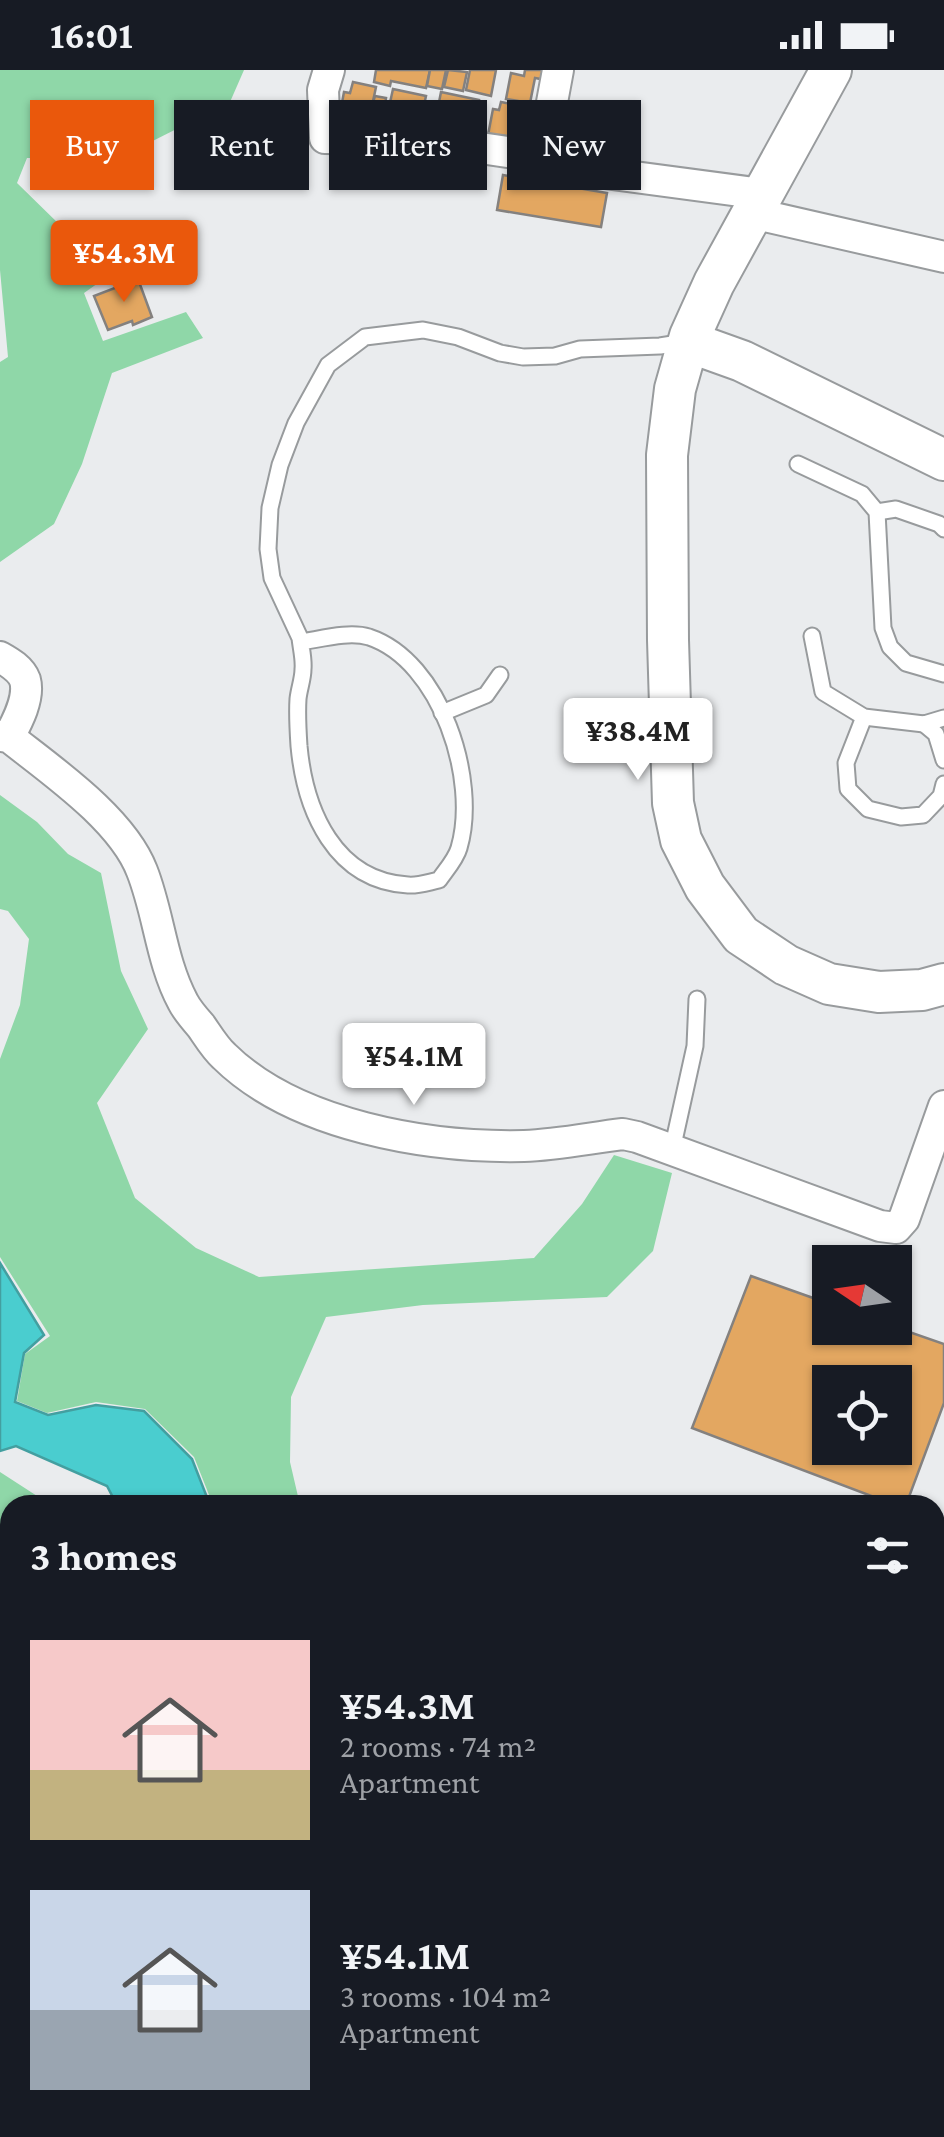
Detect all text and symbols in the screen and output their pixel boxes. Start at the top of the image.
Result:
text: 16:01 [50,14,133,56]
chip: Buy [30,100,154,190]
chip: Rent [174,100,309,190]
chip: Filters [329,100,487,190]
chip: New [507,100,641,190]
pin: ¥54.3M [43,220,205,305]
text: ¥54.3M [73,234,175,270]
pin: ¥38.4M [557,698,719,783]
text: ¥38.4M [586,712,690,748]
pin: ¥54.1M [333,1023,495,1108]
text: ¥54.1M [364,1037,464,1073]
north arrow [812,1245,912,1345]
map controls [812,1245,912,1465]
button: locate [812,1365,912,1465]
icon: filters [860,1528,915,1583]
text: 3 homes [30,1532,177,1579]
icon: home [110,1680,230,1800]
text: ¥54.3M [340,1681,475,1728]
text: 2 rooms · 74 m² [340,1728,536,1764]
text: Apartment [340,1764,479,1800]
icon: home [110,1930,230,2050]
text: ¥54.1M [340,1931,470,1978]
text: 3 rooms · 104 m² [340,1978,551,2014]
text: Apartment [340,2014,479,2050]

